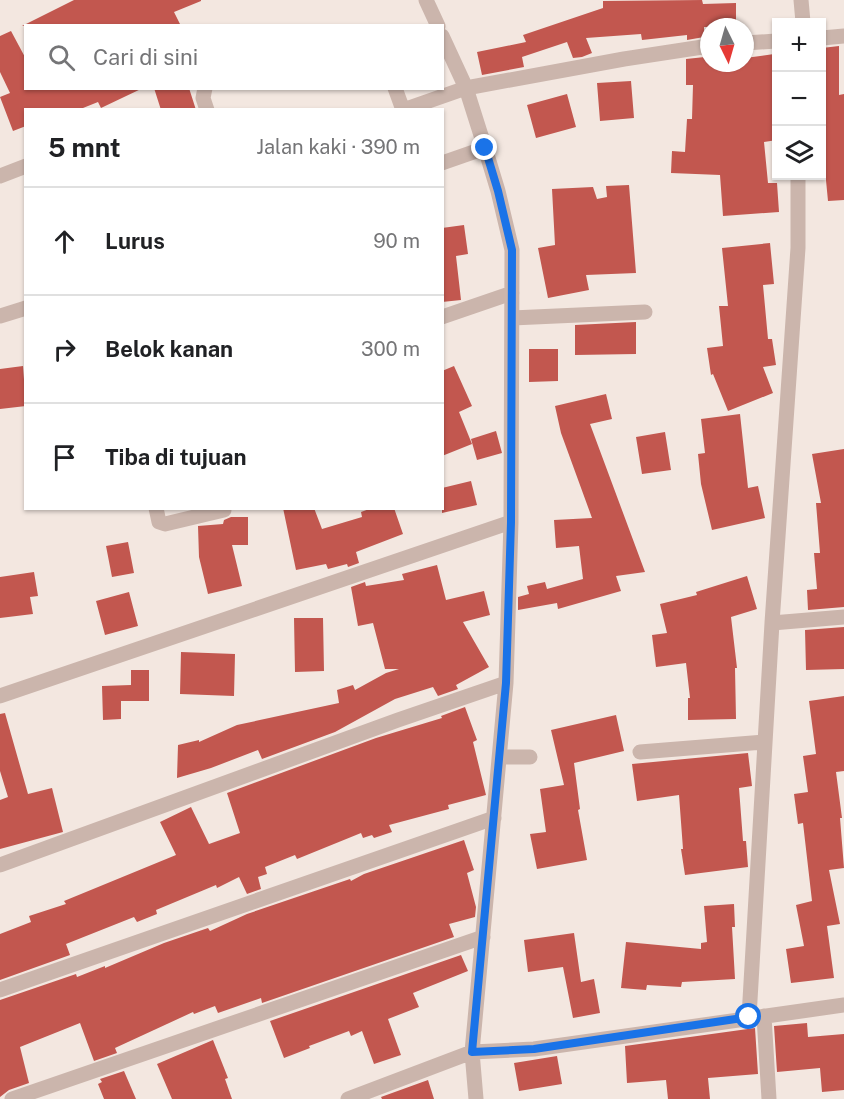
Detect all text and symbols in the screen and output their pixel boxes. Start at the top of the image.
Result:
north arrow [700,18,754,72]
map controls [772,18,826,180]
button: + [772,18,826,72]
search box [24,24,444,90]
icon: search [45,41,78,74]
text: Cari di sini [93,44,198,70]
button: − [772,72,826,126]
button: layers [772,126,826,180]
text: 5 mnt [48,132,120,163]
route end [471,134,497,160]
text: Jalan kaki · 390 m [256,135,420,159]
icon: ahead [48,225,81,258]
text: Lurus [105,228,165,254]
text: 90 m [373,229,420,253]
icon: right [48,333,81,366]
text: Belok kanan [105,336,233,362]
text: 300 m [361,337,420,361]
icon: arrive [48,441,81,474]
text: Tiba di tujuan [105,444,246,470]
route start [735,1003,761,1029]

